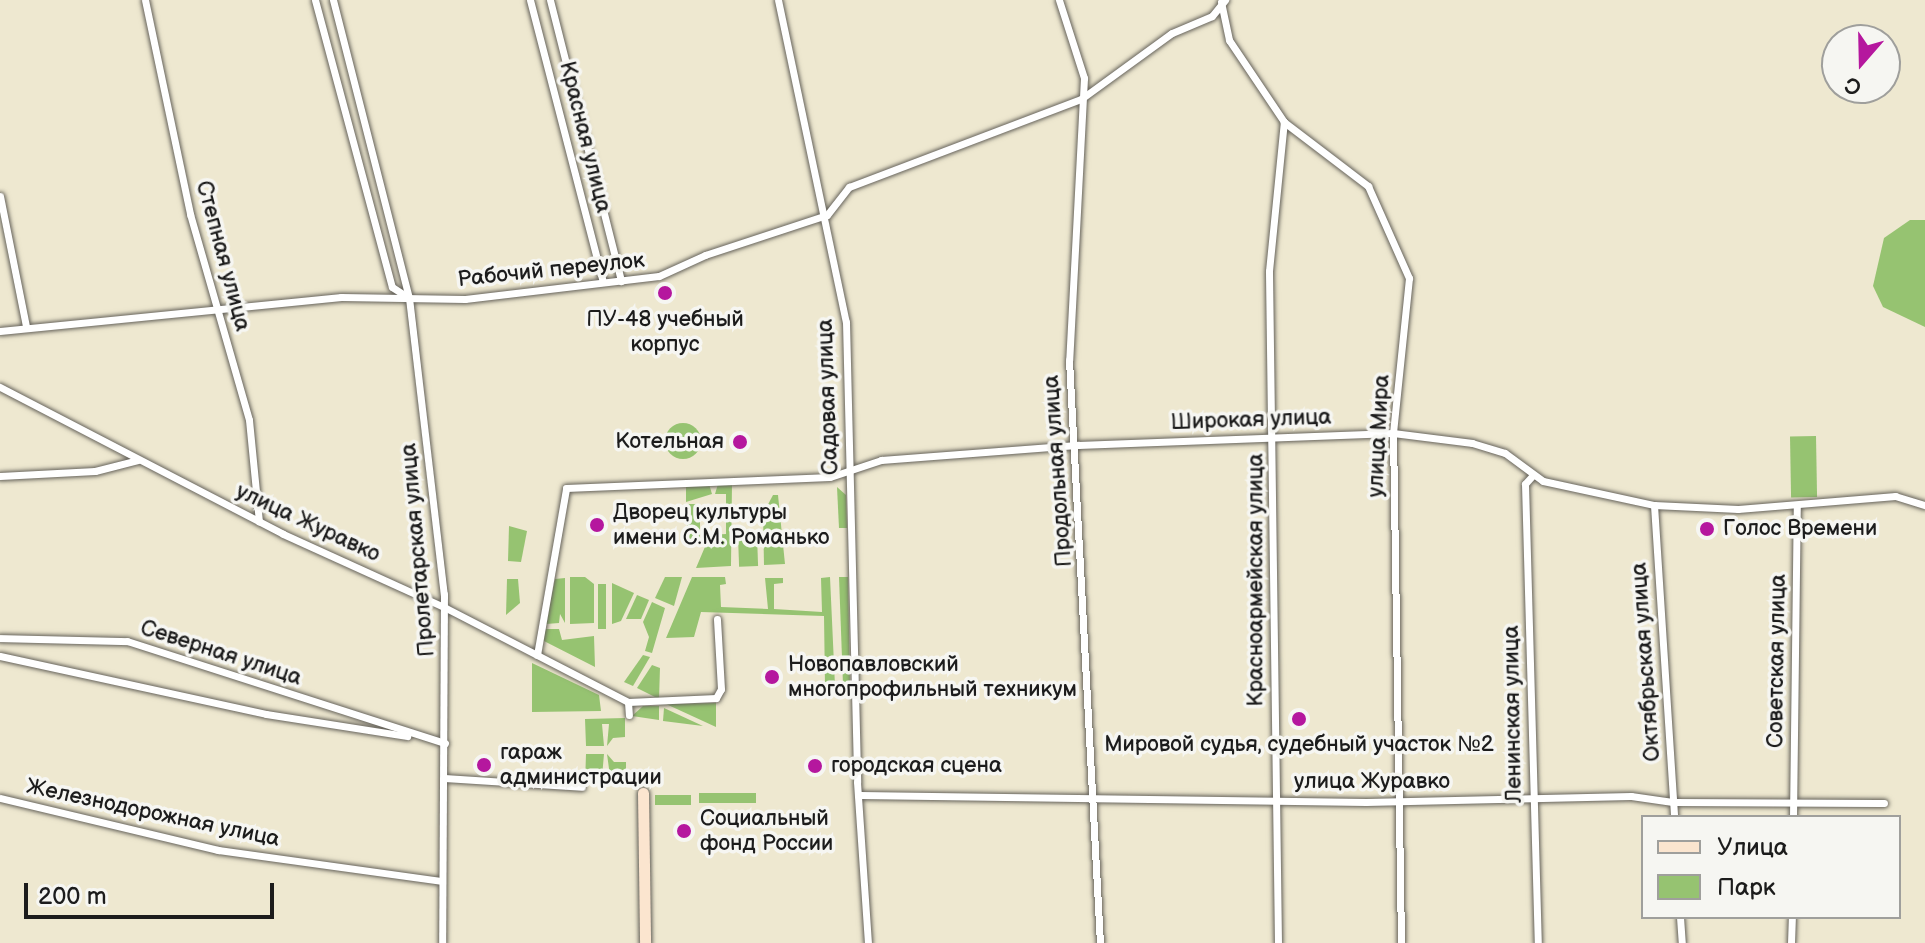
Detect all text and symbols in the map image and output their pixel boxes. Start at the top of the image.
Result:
north arrow [1821,24,1901,104]
street label: Красная улица [553,59,617,215]
text: С [1842,70,1865,100]
street label: Степная улица [190,178,256,334]
street label: Рабочий переулок [456,247,646,293]
marker: ПУ-48 учебный корпус [656,284,674,302]
place label: ПУ-48 учебный корпус [586,306,744,358]
street label: Садовая улица [812,318,844,476]
street label: Продольная улица [1038,374,1078,568]
street label: улица Мира [1363,374,1395,498]
street label: Широкая улица [1170,404,1332,436]
place label: Котельная [615,429,724,455]
marker: Котельная [731,433,749,451]
street label: Пролетарская улица [396,442,440,658]
street label: Красноармейская улица [1243,453,1269,707]
street label: улица Журавко [232,478,384,568]
place label: Дворец культуры имени С.М. Романько [613,499,830,550]
marker: Дворец культуры имени С.М. Романько [588,516,606,534]
place label: Голос Времени [1723,516,1877,542]
marker: Голос Времени [1698,520,1716,538]
street label: Октябрьская улица [1626,562,1666,762]
street label: Советская улица [1762,574,1792,748]
street label: Северная улица [137,615,305,691]
street label: Ленинская улица [1498,625,1528,803]
place label: Новопавловский многопрофильный техникум [788,651,1077,702]
marker: Новопавловский многопрофильный техникум [763,668,781,686]
marker: Мировой судья, судебный участок №2 [1290,710,1308,728]
place label: Мировой судья, судебный участок №2 [1104,732,1494,758]
place label: гараж администрации [500,739,662,790]
place label: городская сцена [831,753,1002,779]
marker: гараж администрации [475,756,493,774]
marker: городская сцена [806,757,824,775]
street label: улица Журавко [1294,769,1450,795]
street label: Железнодорожная улица [24,773,282,853]
place label: Социальный фонд России [700,805,833,856]
legend [1641,815,1901,919]
marker: Социальный фонд России [675,822,693,840]
text: Улица [1717,833,1788,862]
scale bar [28,867,278,917]
text: Парк [1717,873,1775,902]
text: 200 m [38,882,107,911]

